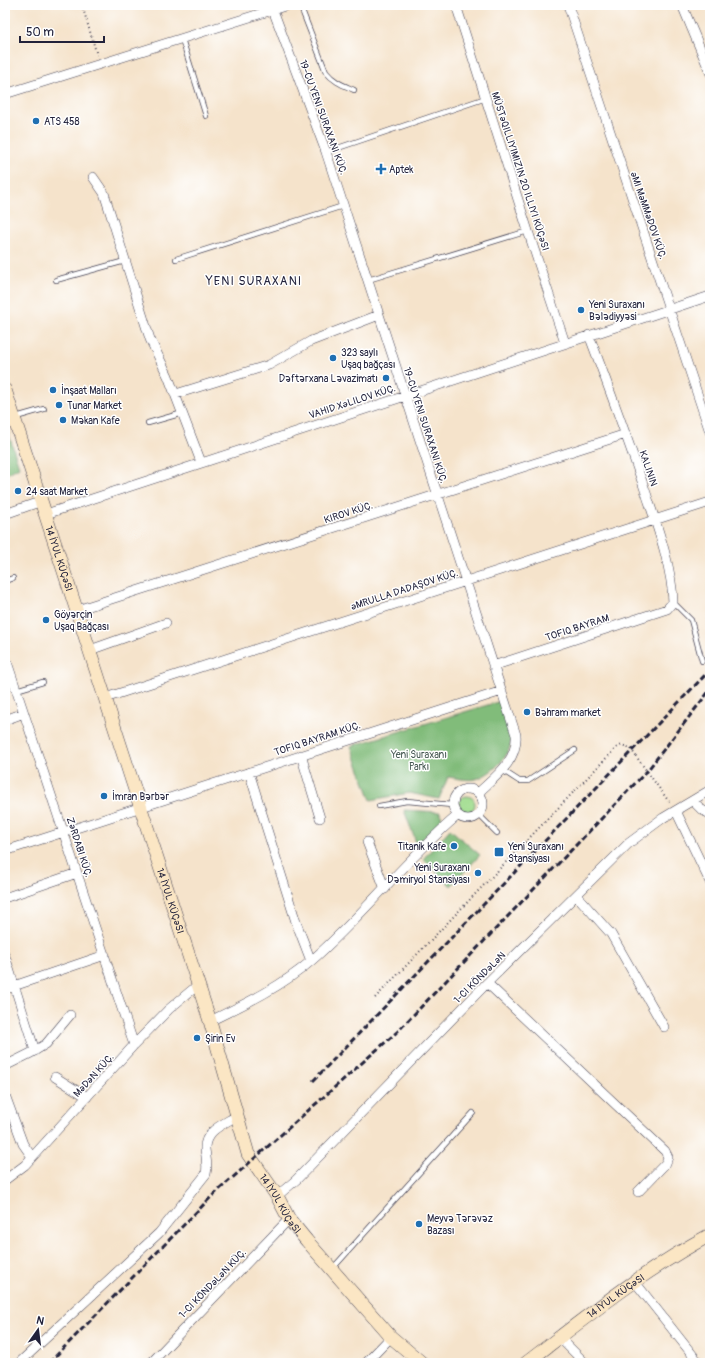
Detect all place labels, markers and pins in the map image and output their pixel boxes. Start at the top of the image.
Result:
marker: ATS 458 [31,116,41,126]
place label: ATS 458 [44,116,80,128]
marker: Aptek [376,164,386,174]
place label: Aptek [389,164,414,176]
place label: Yeni Suraxanı Bələdiyyəsi [588,299,645,323]
marker: Yeni Suraxanı Bələdiyyəsi [576,305,586,315]
place label: 323 saylı Uşaq bağçası [341,347,395,371]
marker: 323 saylı Uşaq bağçası [328,353,338,363]
place label: Dəftərxana Ləvazimatı [279,373,378,385]
marker: Dəftərxana Ləvazimatı [381,373,391,383]
place label: İnşaat Malları [61,384,117,397]
marker: İnşaat Malları [48,385,58,395]
marker: Tunar Market [54,400,64,410]
place label: Tunar Market [67,400,123,412]
marker: Məkan Kafe [58,415,68,425]
place label: Məkan Kafe [71,415,120,427]
marker: 24 saat Market [13,486,23,496]
place label: 24 saat Market [26,486,89,498]
place label: Göyərçin Uşaq Bağçası [54,609,109,633]
marker: Göyərçin Uşaq Bağçası [41,615,51,625]
marker: Bәhram market [522,707,532,717]
place label: Bәhram market [535,707,602,719]
place label: İmran Bərbər [112,790,170,803]
marker: İmran Bərbər [99,791,109,801]
place label: Titanik Kafe [397,841,446,853]
marker: Titanik Kafe [449,841,459,851]
place label: Yeni Suraxanı Stansiyası [507,841,564,865]
marker: Yeni Suraxanı Stansiyası [493,846,505,858]
place label: Yeni Suraxanı Dəmiryol Stansiyası [387,862,470,886]
marker: Yeni Suraxanı Dəmiryol Stansiyası [473,868,483,878]
marker: Şirin Ev [192,1033,202,1043]
place label: Şirin Ev [205,1033,236,1045]
place label: Meyvə Tərəvəz Bazası [427,1213,493,1237]
marker: Meyvə Tərəvəz Bazası [414,1219,424,1229]

